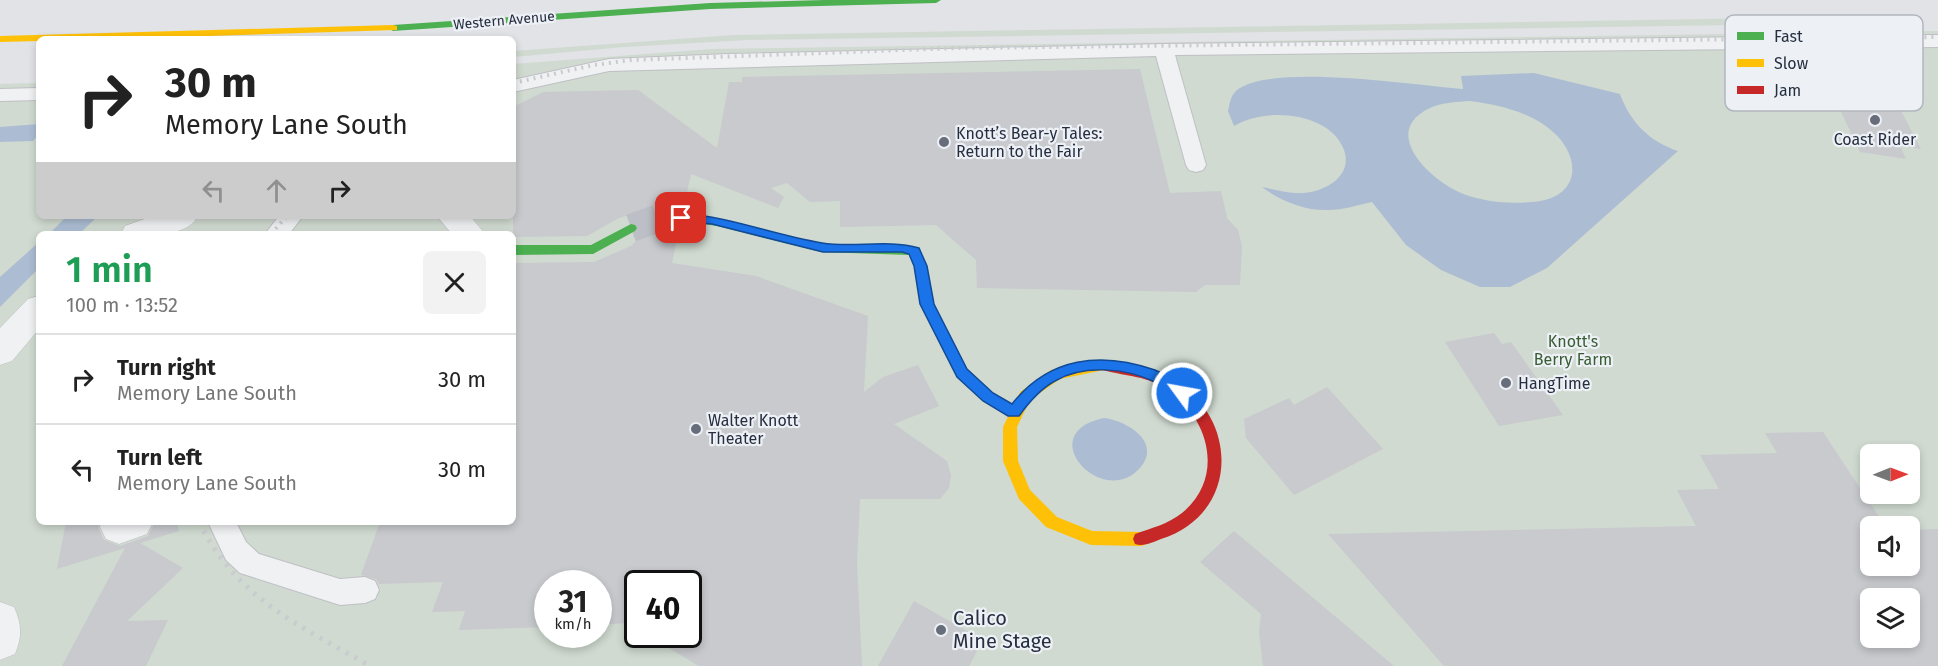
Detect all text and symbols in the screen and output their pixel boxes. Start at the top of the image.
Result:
street label: Western Avenue [453,8,556,33]
legend [1725,15,1923,111]
text: Fast [1774,27,1803,46]
text: Slow [1774,54,1809,73]
text: 30 m [165,58,257,108]
icon: right [66,60,144,138]
text: Jam [1774,81,1801,100]
text: Memory Lane South [165,109,408,141]
marker: Coast Rider [1868,113,1882,127]
place label: Knott’s Bear-y Tales: Return to the Fair [956,124,1103,161]
place label: Coast Rider [1834,130,1917,149]
marker: Knott’s Bear-y Tales: Return to the Fair [937,135,951,149]
icon: left [197,174,230,207]
icon: ahead [260,174,293,207]
icon: right [323,174,356,207]
pin [655,192,706,243]
icon: arrive [664,201,697,234]
text: 1 min [66,248,153,292]
button: close [423,251,486,314]
text: 100 m · 13:52 [66,293,178,317]
park label: Knott's Berry Farm [1534,332,1612,369]
text: Turn right [117,354,216,381]
position arrow [1150,361,1214,425]
icon: right [66,363,99,396]
text: 30 m [438,366,486,393]
place label: HangTime [1518,374,1591,393]
marker: HangTime [1499,376,1513,390]
text: Memory Lane South [117,381,297,405]
place label: Walter Knott Theater [708,411,799,448]
marker: Walter Knott Theater [689,422,703,436]
text: Turn left [117,444,202,471]
north arrow [1860,444,1920,504]
map controls [1860,444,1920,648]
icon: left [66,453,99,486]
text: 30 m [438,456,486,483]
text: Memory Lane South [117,471,297,495]
button: sound [1860,516,1920,576]
speed limit sign: 40 [624,570,702,648]
text: 31 [559,584,587,620]
button: layers [1860,588,1920,648]
place label: Calico Mine Stage [953,606,1052,653]
text: km/h [554,615,592,633]
marker: Calico Mine Stage [934,623,948,637]

